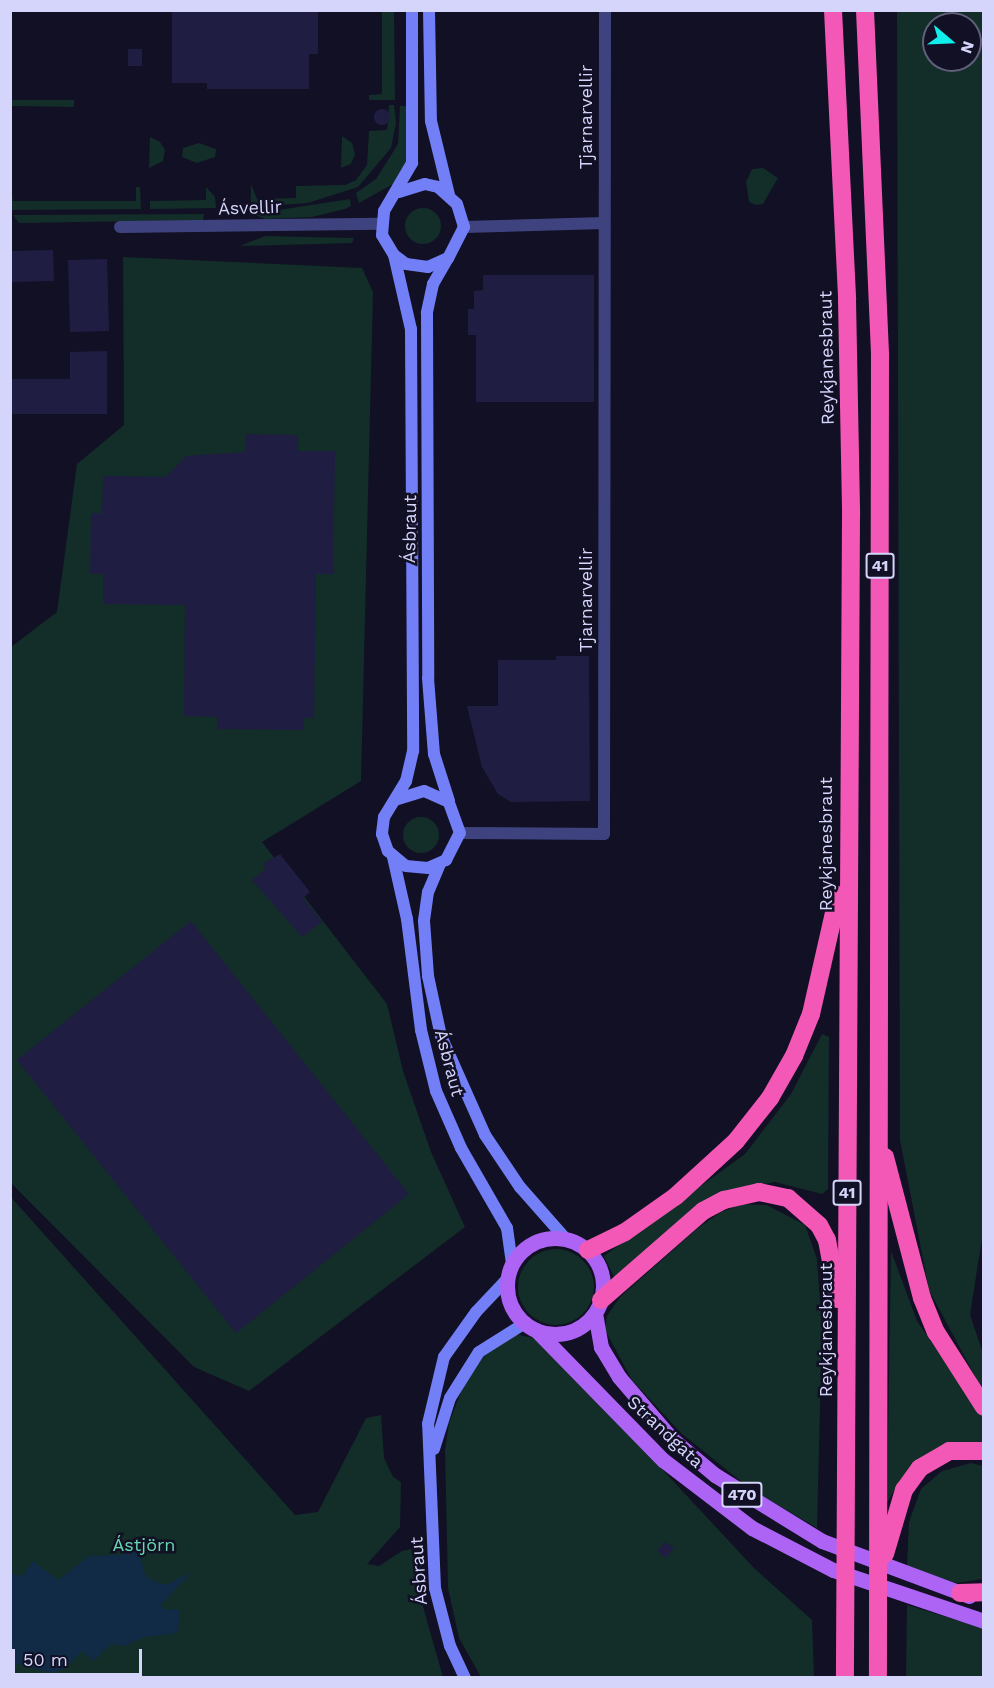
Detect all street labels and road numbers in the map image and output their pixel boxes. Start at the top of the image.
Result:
street label: Tjarnarvellir [575,65,597,169]
street label: Ásvellir [218,196,282,220]
street label: Reykjanesbraut [815,291,839,425]
street label: Ásbraut [399,495,421,563]
street label: Tjarnarvellir [575,548,597,652]
road number: 41 [865,553,895,579]
street label: Reykjanesbraut [815,777,837,911]
street label: Ásbraut [430,1027,468,1099]
road number: 41 [832,1180,862,1206]
street label: Reykjanesbraut [815,1263,837,1397]
street label: Strandgata [623,1391,707,1473]
road number: 470 [721,1482,763,1508]
street label: Ásbraut [406,1536,432,1606]

